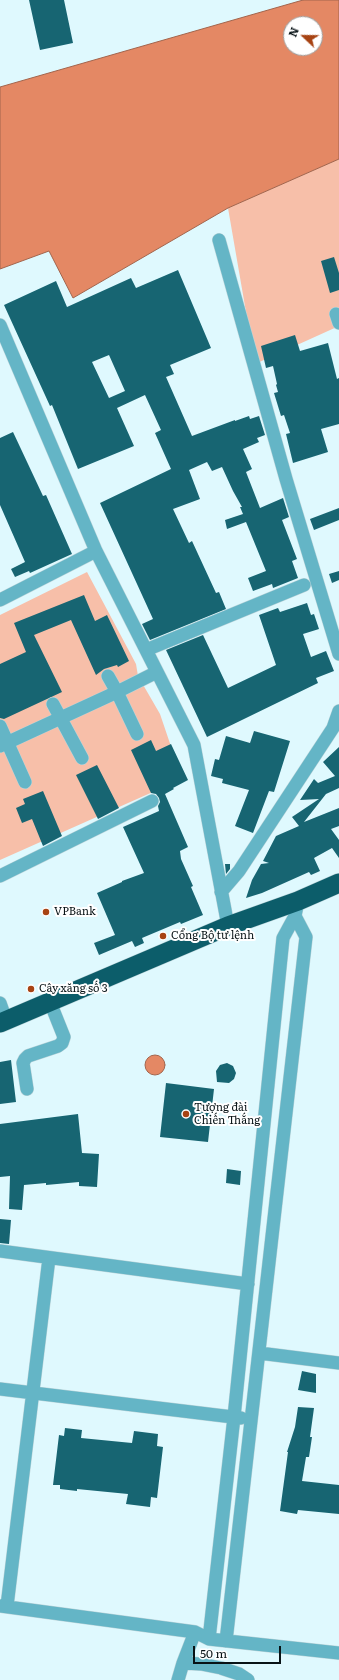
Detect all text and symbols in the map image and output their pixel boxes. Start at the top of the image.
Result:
north arrow [283,16,323,56]
text: N [284,25,302,39]
place label: VPBank [54,905,96,919]
marker: VPBank [41,907,51,917]
place label: Cổng Bộ tư lệnh [171,929,254,943]
marker: Cổng Bộ tư lệnh [158,931,168,941]
place label: Cây xăng số 3 [39,982,108,996]
marker: Cây xăng số 3 [26,984,36,994]
place label: Tượng đài Chiến Thắng [194,1101,260,1127]
marker: Tượng đài Chiến Thắng [181,1109,191,1119]
scale bar [195,1638,283,1664]
text: 50 m [200,1644,227,1662]

